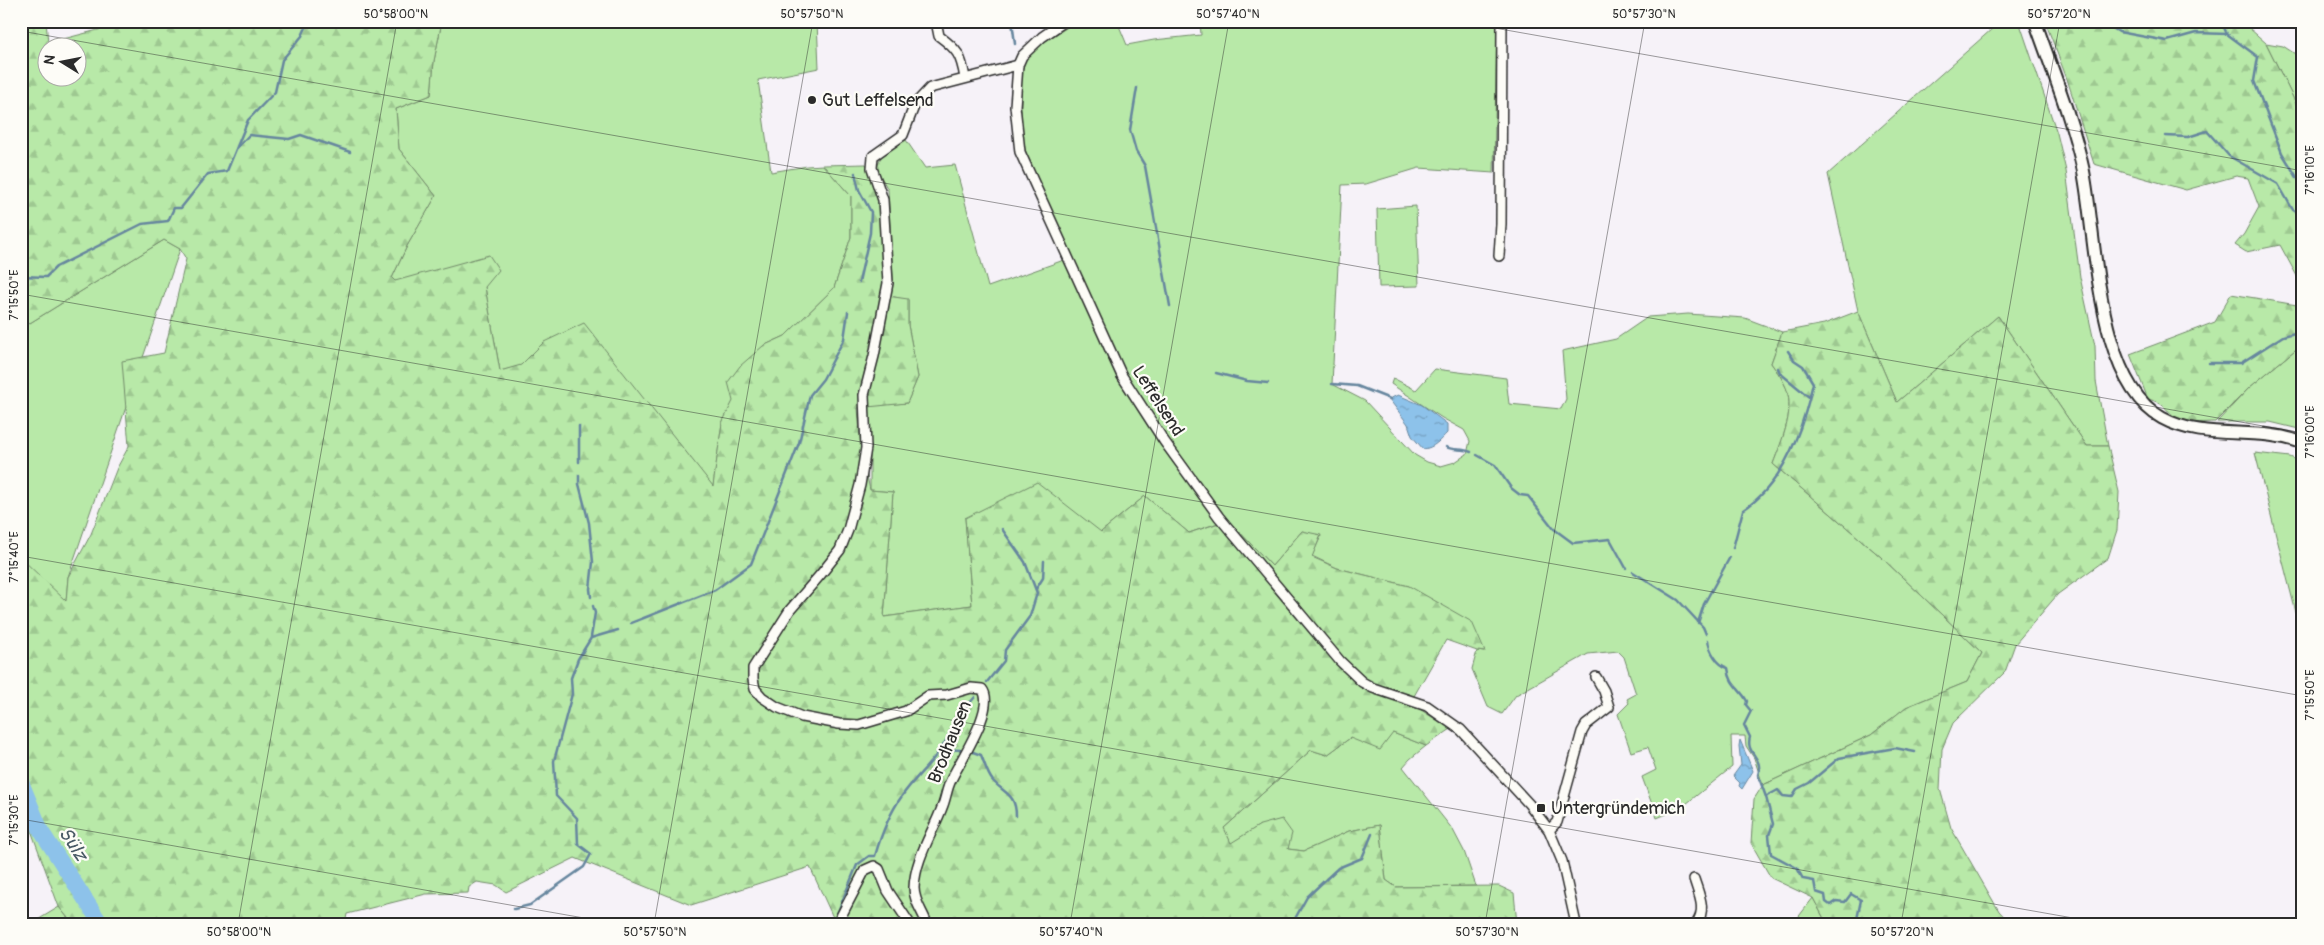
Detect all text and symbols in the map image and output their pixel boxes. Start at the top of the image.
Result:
text: 50°58'00"N [364,7,428,22]
text: 50°57'50"N [781,7,843,22]
text: 50°57'40"N [1196,7,1260,22]
text: 50°57'30"N [1612,7,1676,22]
text: 50°57'20"N [2027,7,2091,22]
north arrow [38,38,88,88]
text: N [40,54,59,66]
place label: Gut Leffelsend [822,89,934,112]
marker: Gut Leffelsend [806,94,818,106]
text: 7°16'10"E [2303,145,2318,195]
text: 7°15'50"E [7,270,22,321]
street label: Leffelsend [1127,361,1189,441]
text: 7°16'00"E [2303,405,2318,459]
text: 7°15'40"E [7,531,22,583]
text: 7°15'50"E [2303,670,2318,721]
street label: Brodhausen [923,697,977,787]
text: 7°15'30"E [7,794,22,846]
place label: Untergründemich [1551,797,1685,820]
marker: Untergründemich [1535,802,1547,814]
water label: Sülz [53,823,94,867]
text: 50°58'00"N [207,925,271,940]
text: 50°57'50"N [624,925,686,940]
text: 50°57'40"N [1039,925,1103,940]
text: 50°57'30"N [1455,925,1519,940]
text: 50°57'20"N [1870,925,1934,940]

